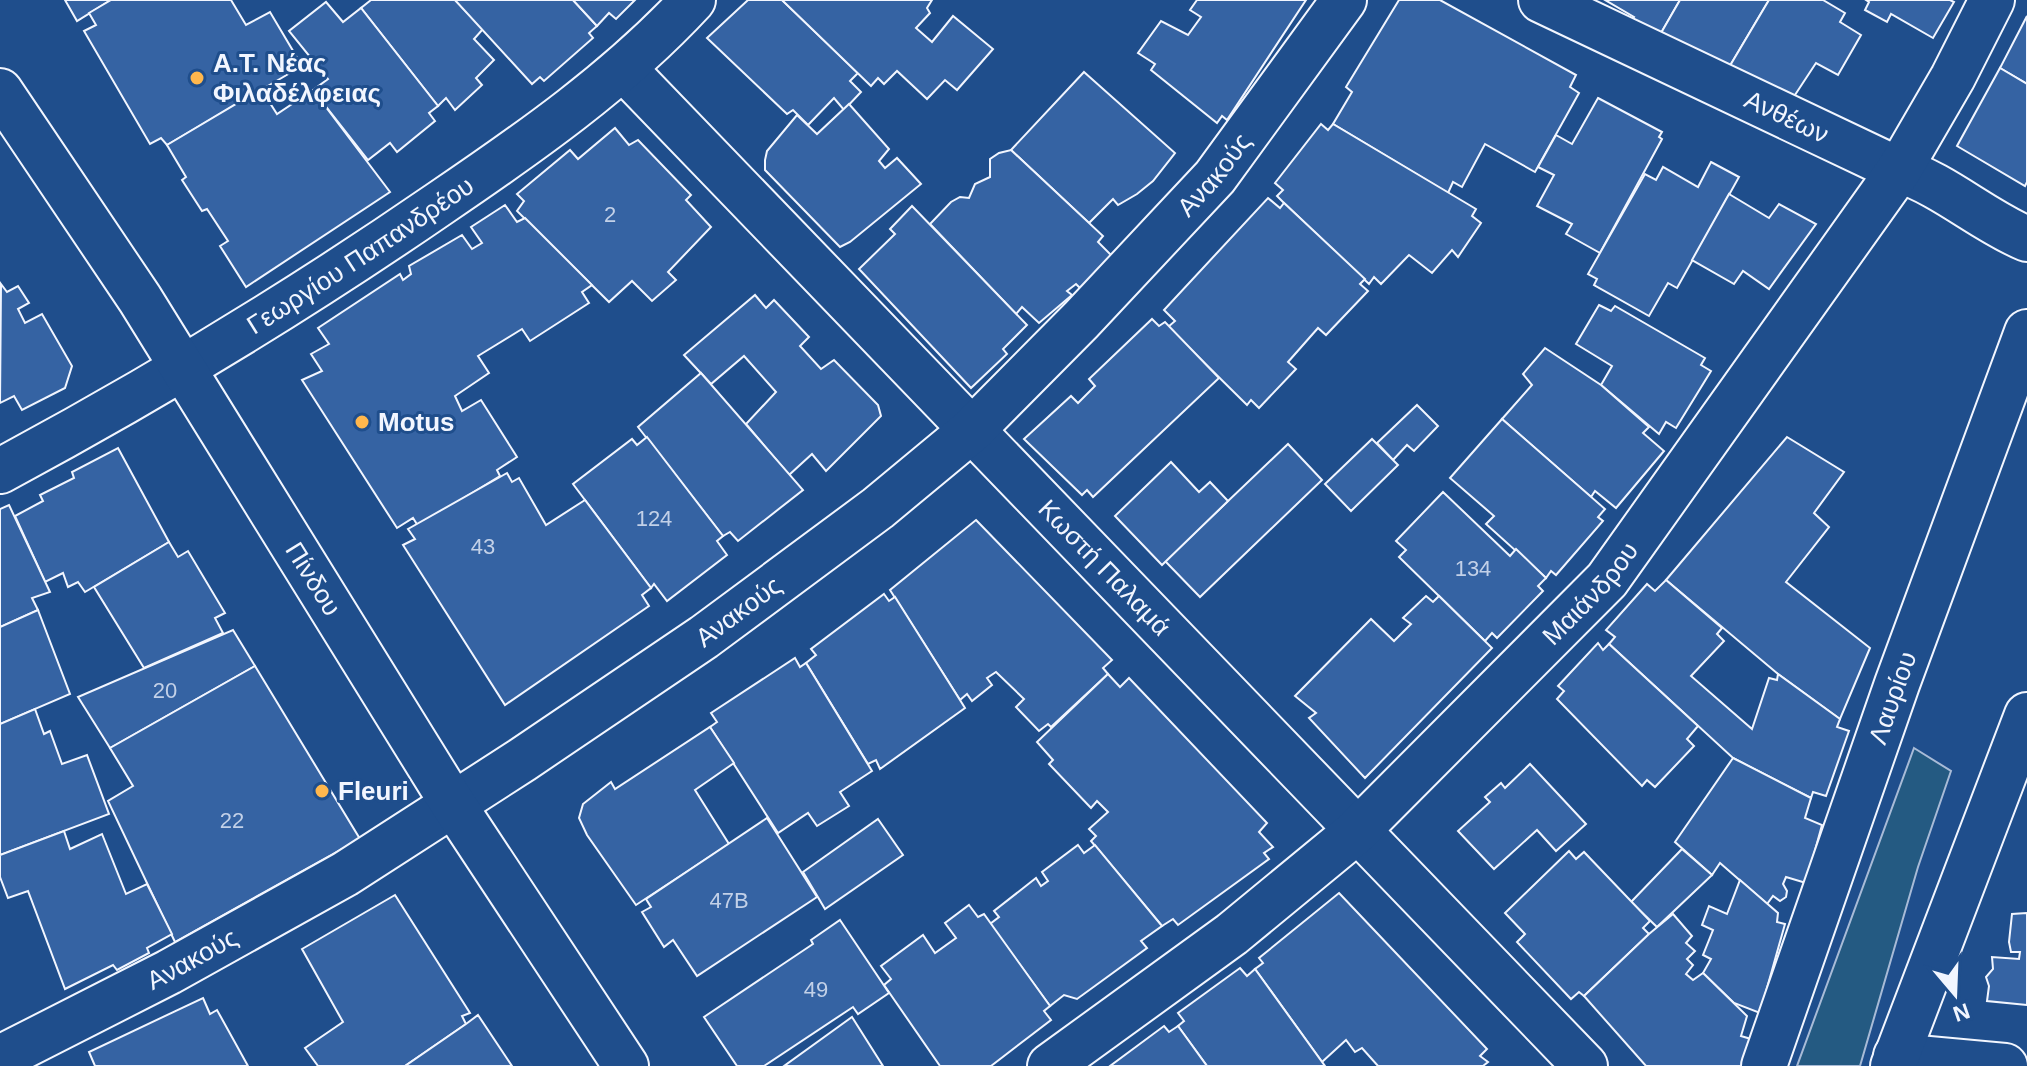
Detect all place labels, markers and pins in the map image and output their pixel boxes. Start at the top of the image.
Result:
place label: Α.Τ. Νέας Φιλαδέλφειας [213,48,381,108]
marker: Α.Τ. Νέας Φιλαδέλφειας [188,69,206,87]
place label: Motus [378,407,455,437]
marker: Motus [353,413,371,431]
place label: Fleuri [338,776,409,806]
marker: Fleuri [313,782,331,800]

